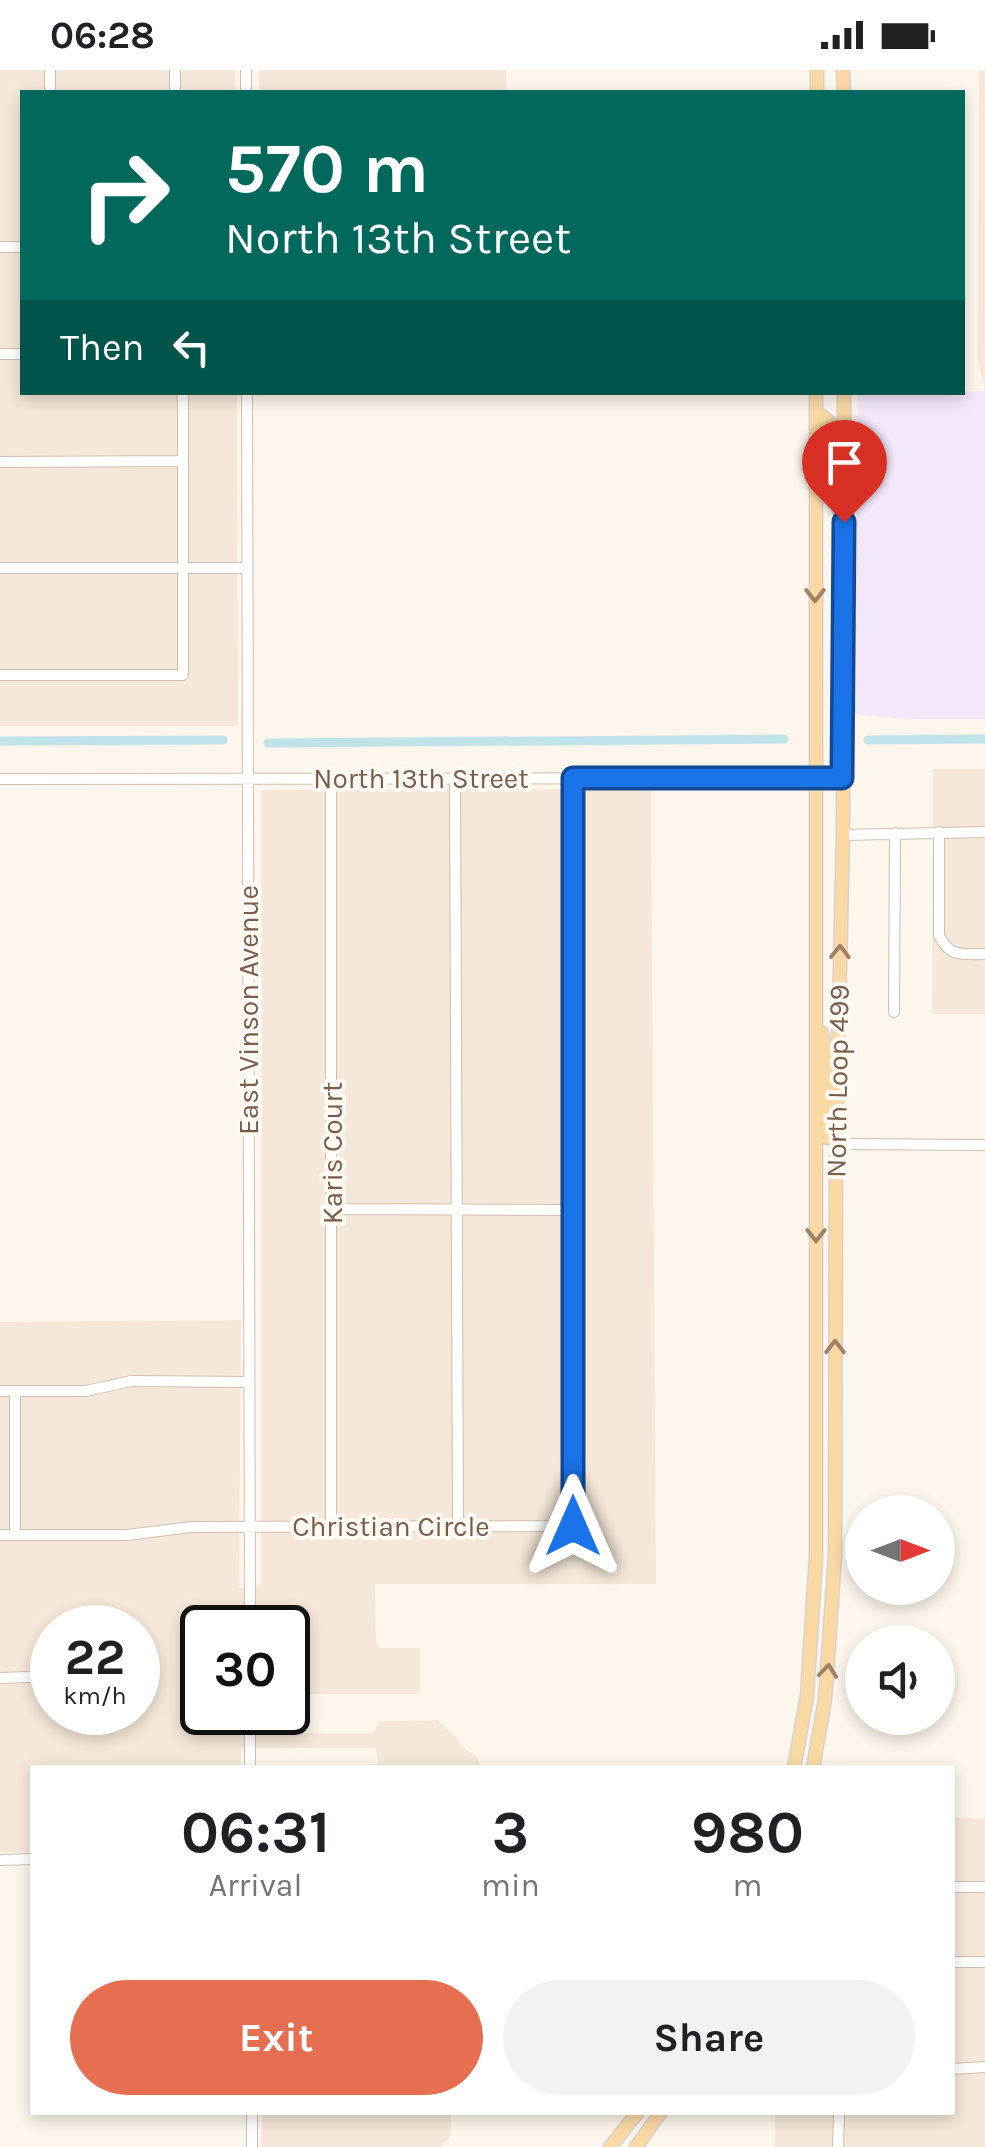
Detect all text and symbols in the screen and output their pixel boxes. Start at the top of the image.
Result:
text: 06:28 [50,13,155,58]
text: 570 m [225,128,429,210]
icon: right [60,130,190,260]
text: North 13th Street [225,212,571,264]
icon: left [164,320,219,375]
text: Then [60,325,144,370]
pin [802,420,887,523]
icon: arrive [817,435,872,490]
one-way arrow [804,588,826,603]
street label: North 13th Street [313,762,529,795]
street label: East Vinson Avenue [232,885,265,1135]
one-way arrow [829,943,851,958]
street label: North Loop 499 [819,984,856,1178]
street label: Karis Court [316,1082,349,1224]
one-way arrow [805,1228,827,1243]
one-way arrow [824,1338,846,1354]
position arrow [521,1474,625,1578]
north arrow [845,1495,955,1605]
map controls [845,1495,955,1735]
street label: Christian Circle [292,1510,490,1543]
speed limit sign: 30 [180,1605,310,1735]
button: sound [845,1625,955,1735]
text: 22 [65,1628,125,1687]
one-way arrow [817,1663,838,1679]
text: km/h [63,1681,127,1710]
text: 06:31 [181,1797,330,1867]
text: 3 [492,1797,529,1867]
text: 980 [691,1797,804,1867]
text: Arrival [209,1867,302,1904]
text: min [481,1867,540,1904]
text: m [732,1867,762,1904]
button: Exit [70,1980,483,2095]
button: Share [503,1980,915,2095]

